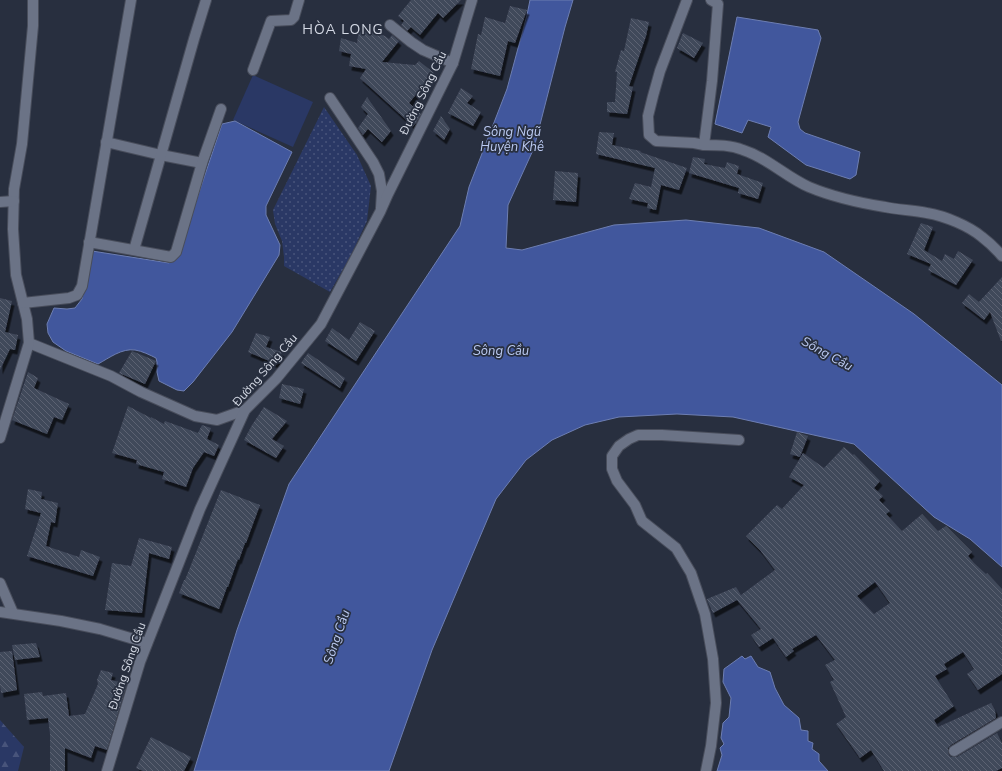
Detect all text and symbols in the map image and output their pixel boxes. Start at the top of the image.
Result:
district label: HÒA LONG [302,20,384,39]
street label: Đường Sông Cầu [395,49,450,138]
water label: Sông Ngũ Huyện Khê [480,123,544,156]
street label: Đường Sông Cầu [228,330,301,410]
water label: Sông Cầu [798,332,856,376]
water label: Sông Cầu [473,342,529,360]
water label: Sông Cầu [319,607,355,667]
street label: Đường Sông Cầu [104,620,149,713]

